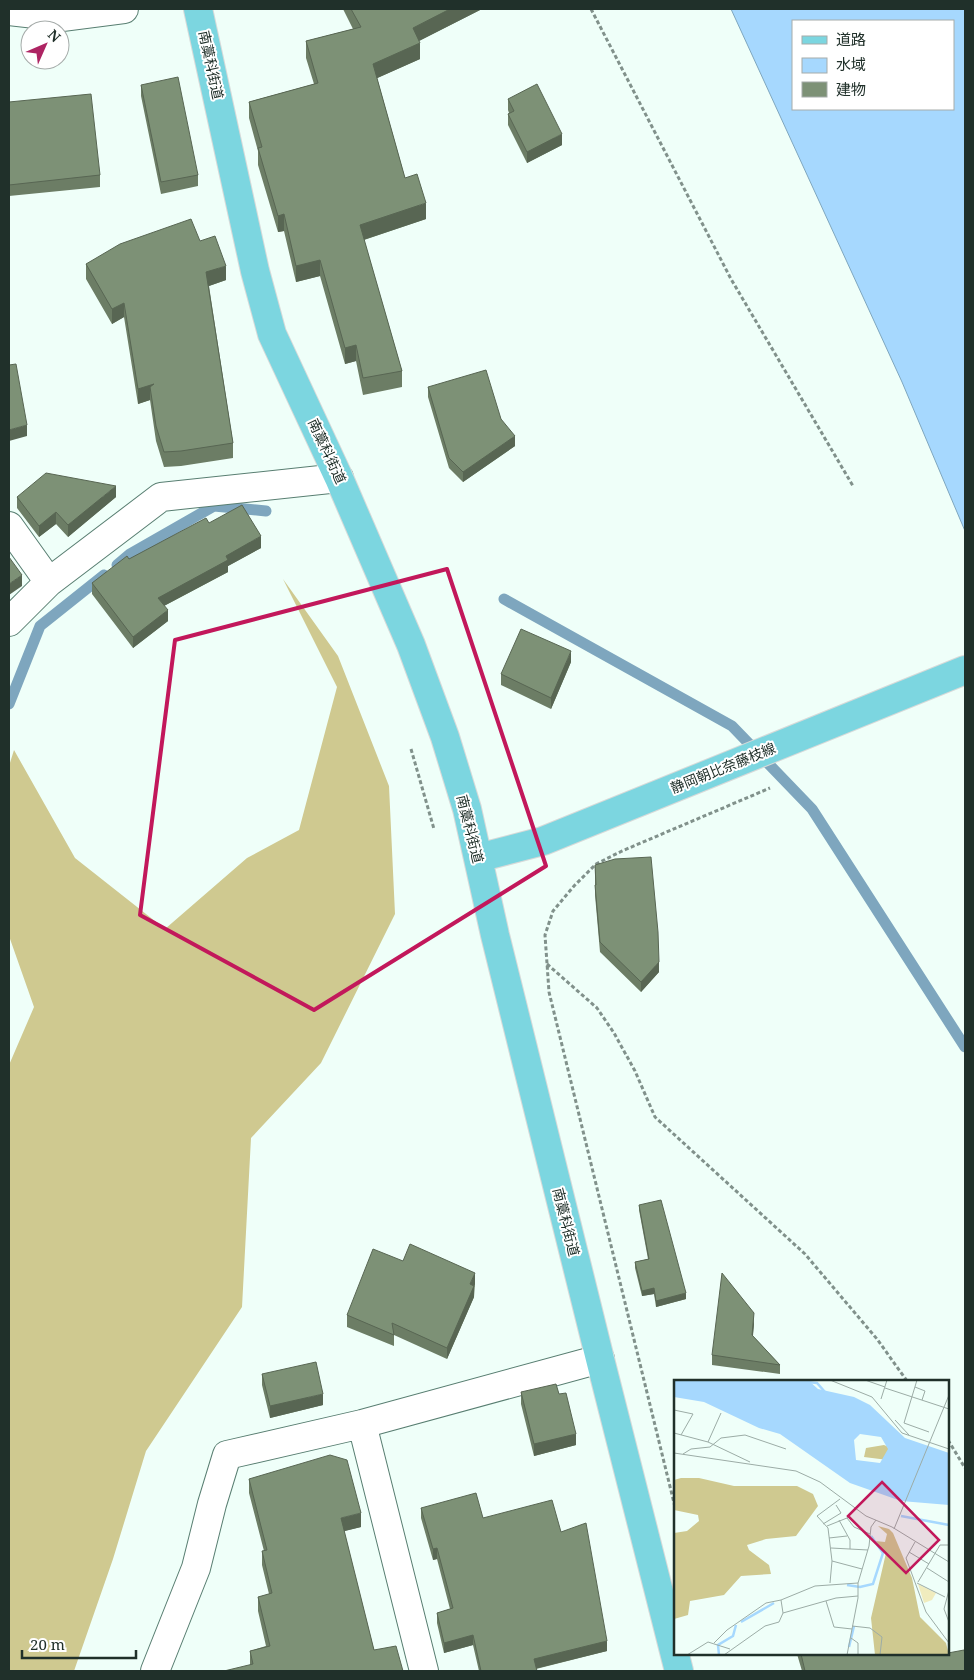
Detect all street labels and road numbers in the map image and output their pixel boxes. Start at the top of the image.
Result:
street label: 南藁科街道 [195,29,228,101]
street label: 南藁科街道 [304,415,351,487]
street label: 静岡朝比奈藤枝線 [667,738,778,797]
street label: 南藁科街道 [453,793,488,865]
street label: 南藁科街道 [549,1186,584,1258]

